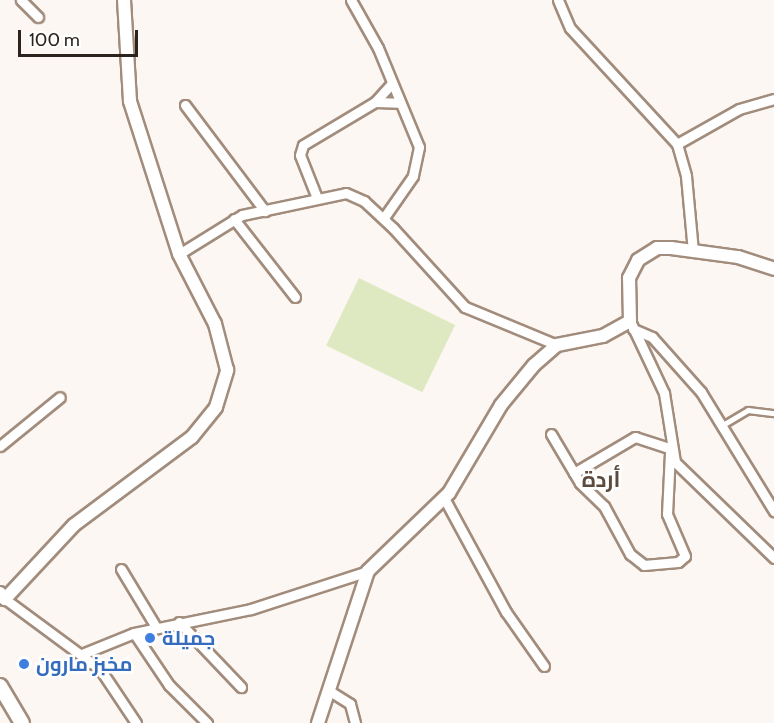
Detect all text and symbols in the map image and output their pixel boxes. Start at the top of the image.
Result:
scale bar [21,18,141,56]
text: 100 m [29,29,80,51]
district label: أردة [582,467,620,493]
place label: جميلة [162,626,215,650]
marker: جميلة [143,631,157,645]
place label: مخبز مارون [36,652,132,676]
marker: مخبز مارون [17,657,31,671]

